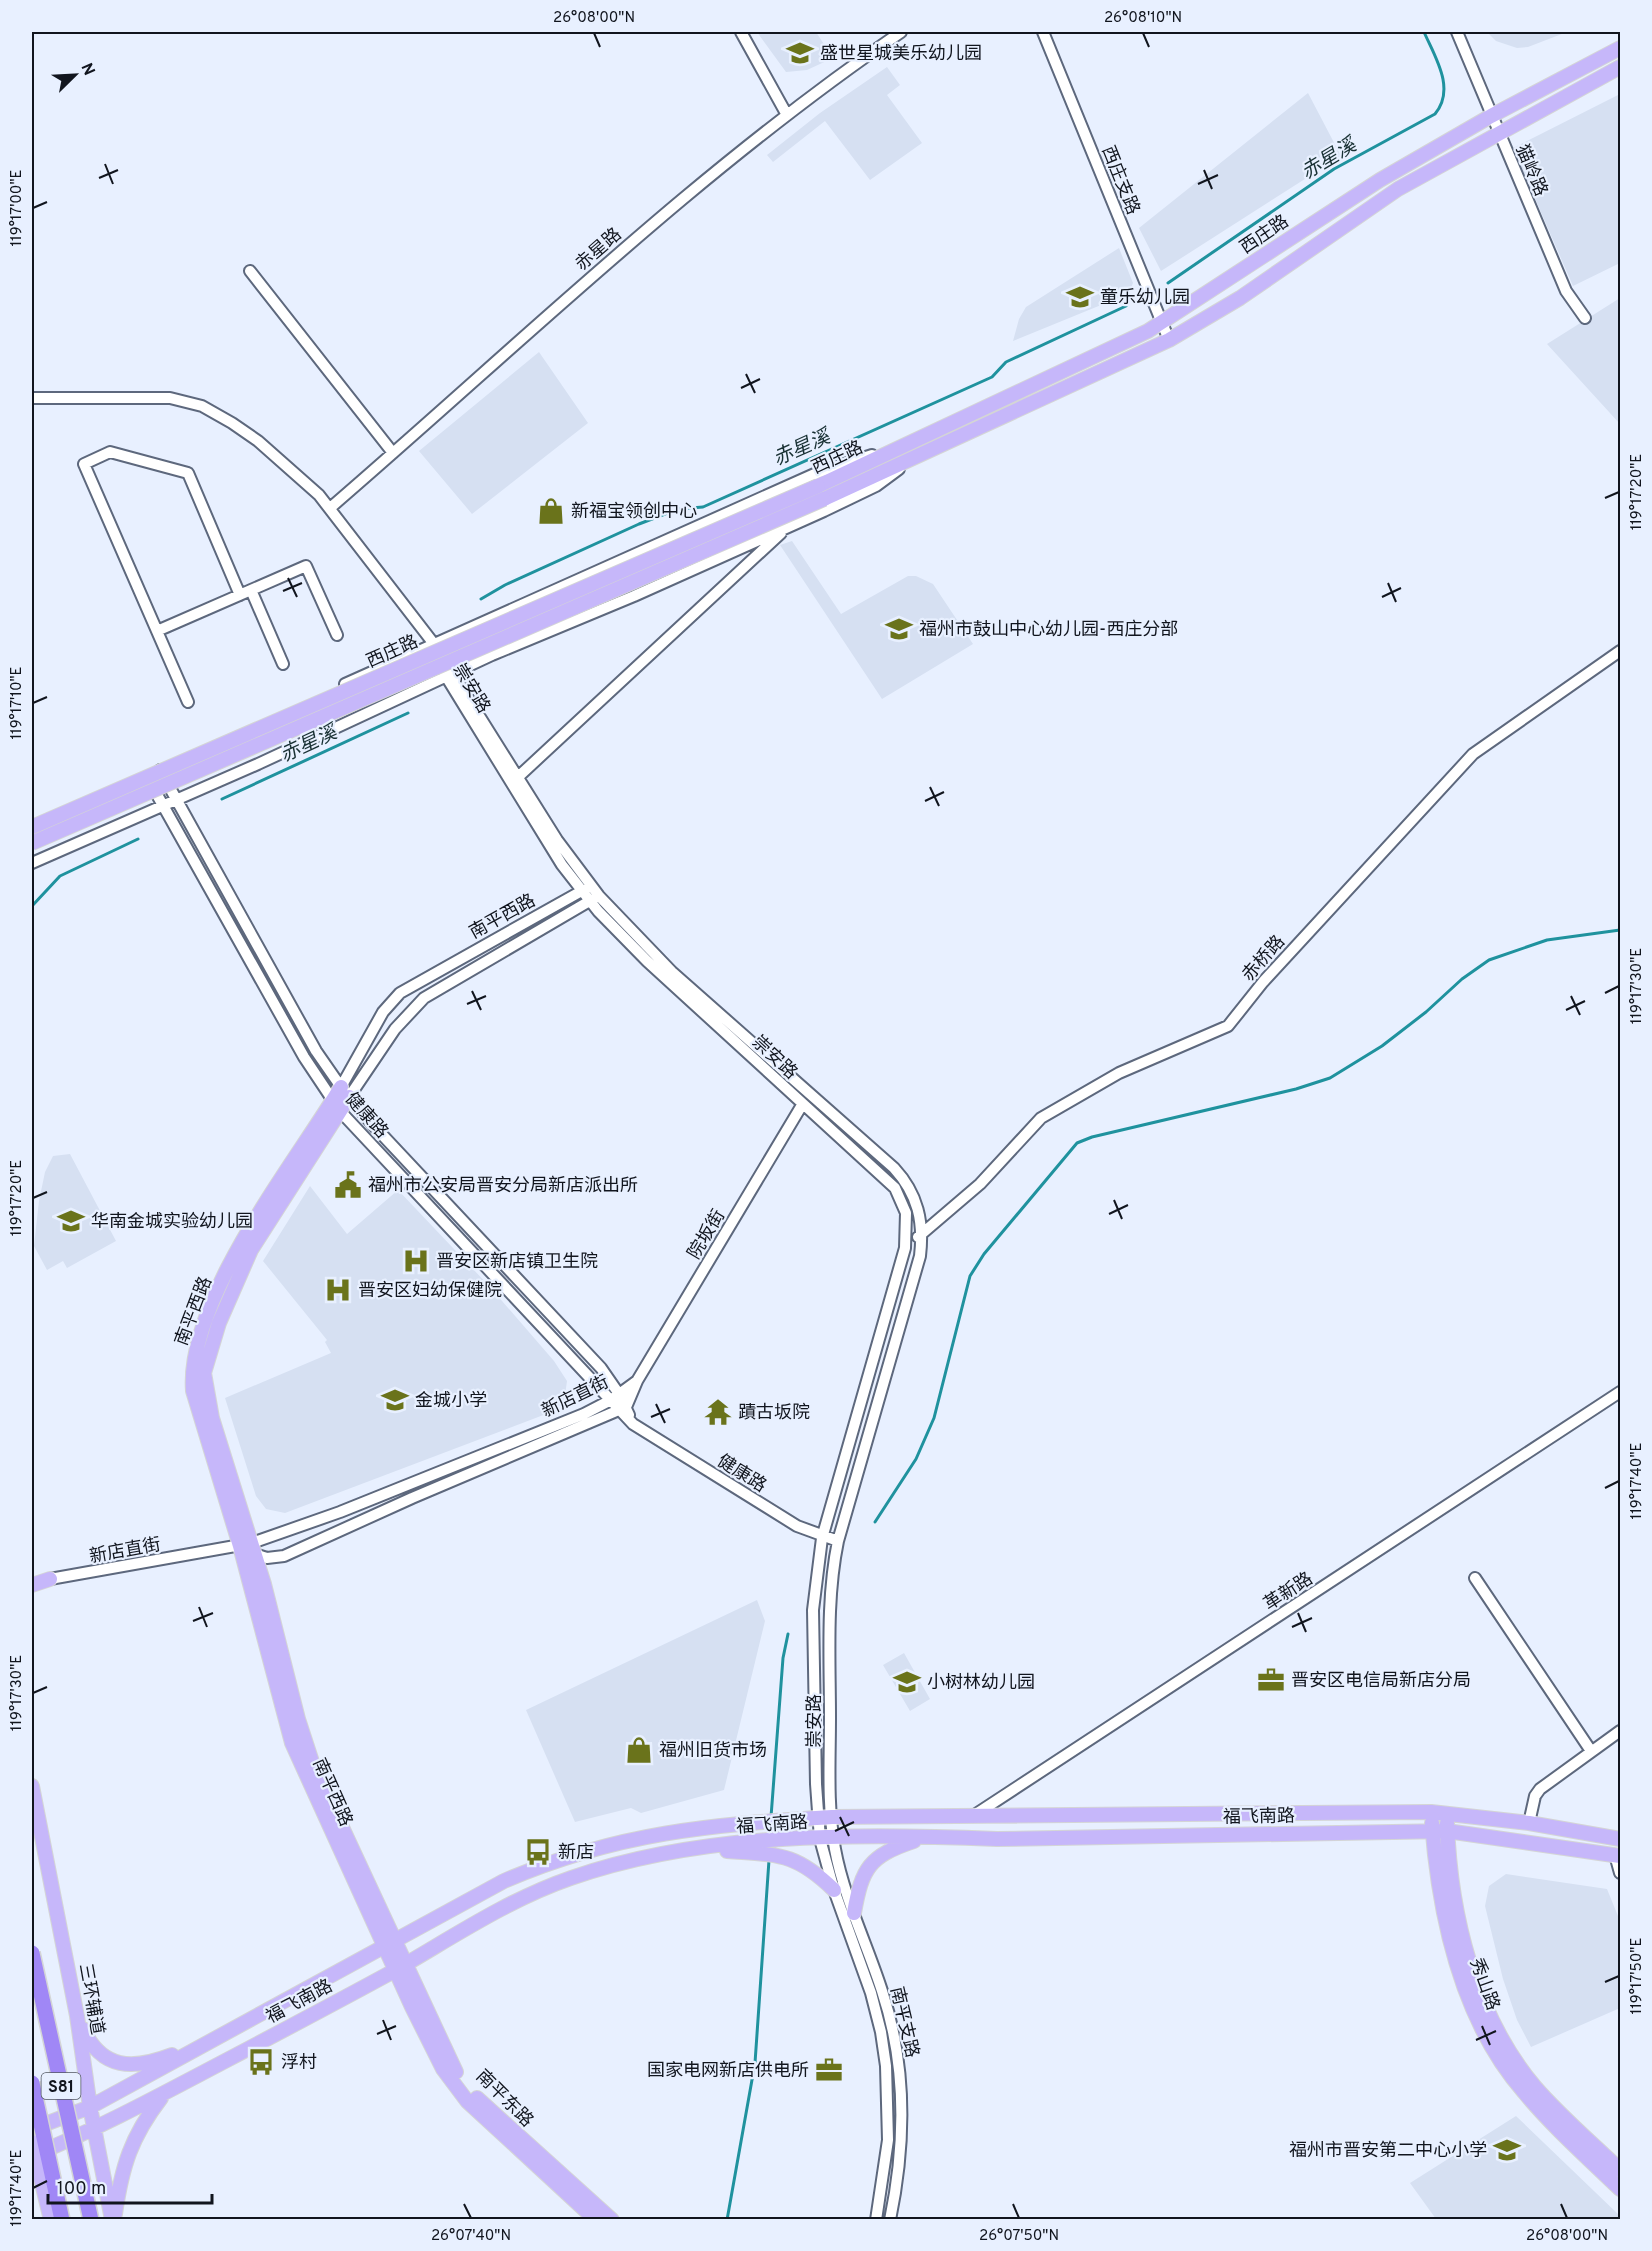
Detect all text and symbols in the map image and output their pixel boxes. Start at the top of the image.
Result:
text: 26°08'00"N [553,9,635,28]
text: 26°08'10"N [1104,9,1182,28]
school or university icon: 盛世星城美乐幼儿园 [785,38,815,68]
place label: 盛世星城美乐幼儿园 [820,43,982,66]
north arrow [45,45,105,105]
text: N [75,60,98,79]
water label: 赤星溪 [1297,132,1363,186]
street label: 猫岭路 [1509,141,1552,200]
street label: 西庄支路 [1095,143,1144,218]
text: 119°17'00"E [8,169,27,247]
street label: 西庄路 [1236,211,1294,260]
street label: 赤星路 [571,224,627,277]
school or university icon: 童乐幼儿园 [1065,282,1095,312]
place label: 童乐幼儿园 [1100,287,1190,310]
water label: 赤星溪 [769,424,836,473]
street label: 西庄路 [808,437,867,480]
text: 119°17'20"E [1628,454,1647,530]
shop icon: 新福宝领创中心 [536,496,566,526]
place label: 新福宝领创中心 [571,501,697,524]
school or university icon: 福州市鼓山中心幼儿园-西庄分部 [884,614,914,644]
place label: 福州市鼓山中心幼儿园-西庄分部 [919,619,1178,642]
street label: 西庄路 [363,631,422,674]
street label: 崇安路 [447,660,494,718]
text: 119°17'10"E [8,666,27,740]
water label: 赤星溪 [276,720,343,769]
street label: 南平西路 [466,890,540,945]
street label: 赤桥路 [1238,931,1291,987]
text: 119°17'30"E [1628,948,1647,1024]
street label: 崇安路 [746,1031,802,1085]
street label: 健康路 [339,1088,392,1144]
text: 119°17'20"E [8,1160,27,1236]
public building icon: 福州市公安局晋安分局新店派出所 [333,1170,363,1200]
place label: 福州市公安局晋安分局新店派出所 [368,1175,638,1198]
school or university icon: 华南金城实验幼儿园 [56,1206,86,1236]
street label: 院坂街 [684,1206,731,1264]
place label: 华南金城实验幼儿园 [91,1211,253,1234]
hospital icon: 晋安区新店镇卫生院 [401,1246,431,1276]
place label: 晋安区新店镇卫生院 [436,1251,598,1274]
street label: 南平西路 [171,1274,218,1349]
hospital icon: 晋安区妇幼保健院 [323,1275,353,1305]
place label: 晋安区妇幼保健院 [358,1280,502,1303]
street label: 新店直街 [538,1371,613,1423]
school or university icon: 金城小学 [380,1385,410,1415]
place label: 金城小学 [415,1390,487,1413]
temple icon: 蹟古坂院 [703,1397,733,1427]
place label: 蹟古坂院 [738,1402,810,1425]
text: 119°17'40"E [1628,1443,1647,1519]
street label: 健康路 [712,1450,770,1498]
street label: 新店直街 [88,1534,163,1569]
street label: 革新路 [1260,1568,1318,1617]
text: 119°17'30"E [8,1655,27,1731]
office icon: 晋安区电信局新店分局 [1256,1665,1286,1695]
school or university icon: 小树林幼儿园 [892,1667,922,1697]
place label: 晋安区电信局新店分局 [1291,1670,1471,1693]
place label: 小树林幼儿园 [927,1672,1035,1695]
street label: 崇安路 [804,1694,827,1748]
shop icon: 福州旧货市场 [624,1735,654,1765]
place label: 福州旧货市场 [659,1740,767,1763]
street label: 南平西路 [306,1755,357,1830]
street label: 福飞南路 [1223,1805,1295,1830]
street label: 福飞南路 [735,1812,809,1839]
bus stop icon: 新店 [523,1837,553,1867]
place label: 新店 [558,1842,594,1865]
text: 119°17'50"E [1628,1938,1647,2014]
street label: 秀山路 [1464,1955,1504,2014]
street label: 三环辅道 [73,1962,108,2037]
street label: 福飞南路 [263,1975,337,2029]
street label: 南平支路 [884,1985,923,2060]
bus stop icon: 浮村 [246,2047,276,2077]
place label: 浮村 [281,2052,317,2075]
office icon: 国家电网新店供电所 [814,2055,844,2085]
place label: 国家电网新店供电所 [647,2060,809,2083]
street label: 南平东路 [470,2065,538,2133]
road number: S81 [42,2073,80,2099]
school or university icon: 福州市晋安第二中心小学 [1492,2135,1522,2165]
place label: 福州市晋安第二中心小学 [1289,2140,1487,2163]
text: 119°17'40"E [8,2150,27,2226]
scale bar [48,2167,212,2205]
text: 100 m [57,2178,106,2201]
text: 26°07'40"N [431,2227,511,2246]
text: 26°07'50"N [979,2227,1059,2246]
text: 26°08'00"N [1526,2227,1608,2246]

